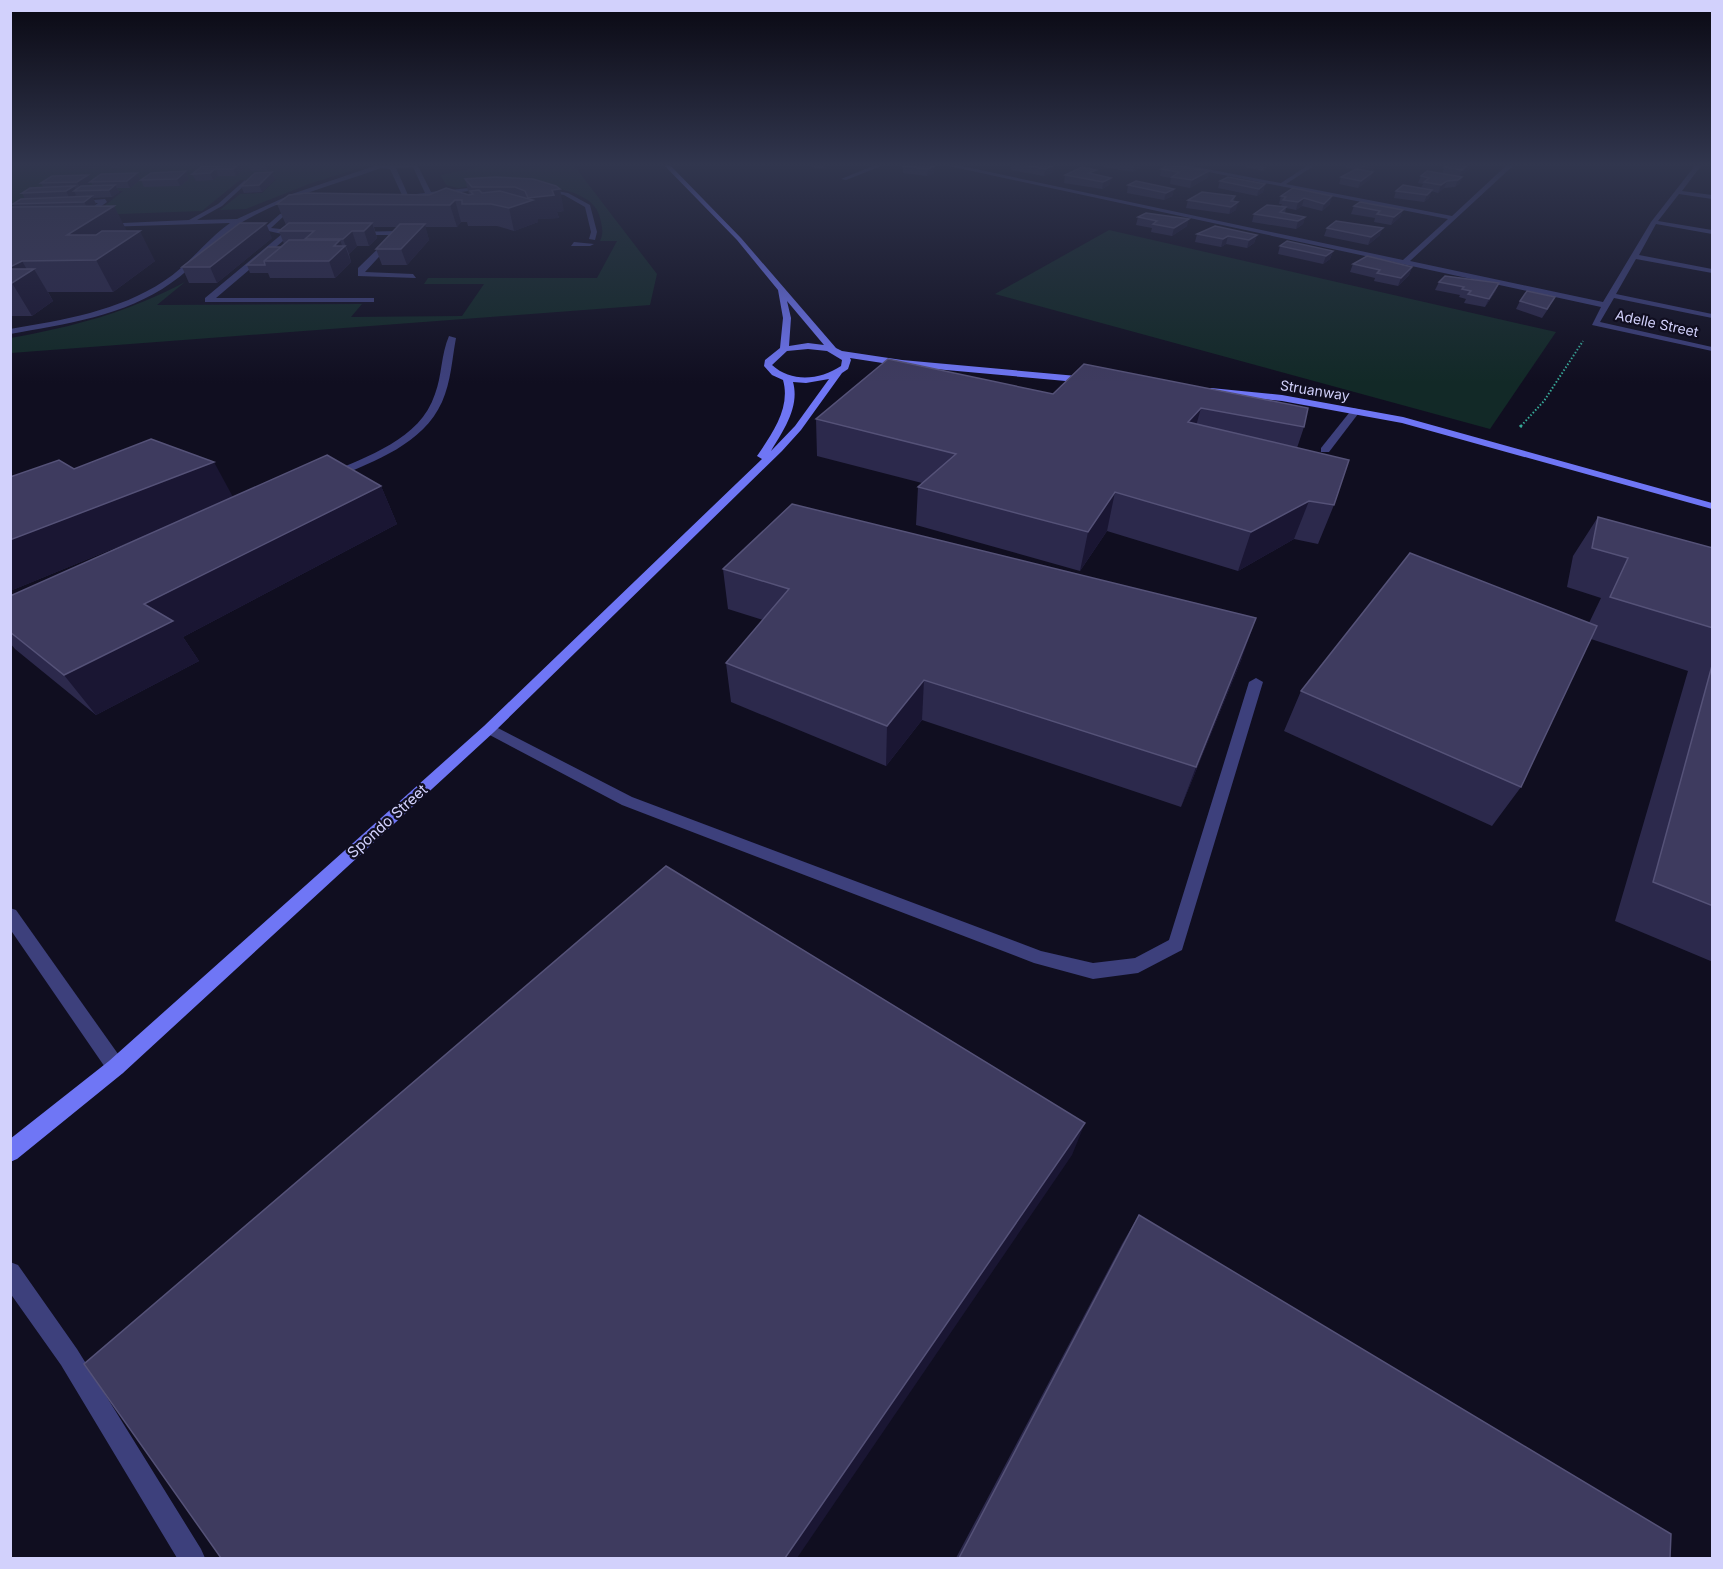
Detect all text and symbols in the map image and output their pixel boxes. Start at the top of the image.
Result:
street label: Adelle Street [1614,306,1701,340]
street label: Struanway [1279,376,1351,404]
street label: Spondo Street [343,780,431,862]

